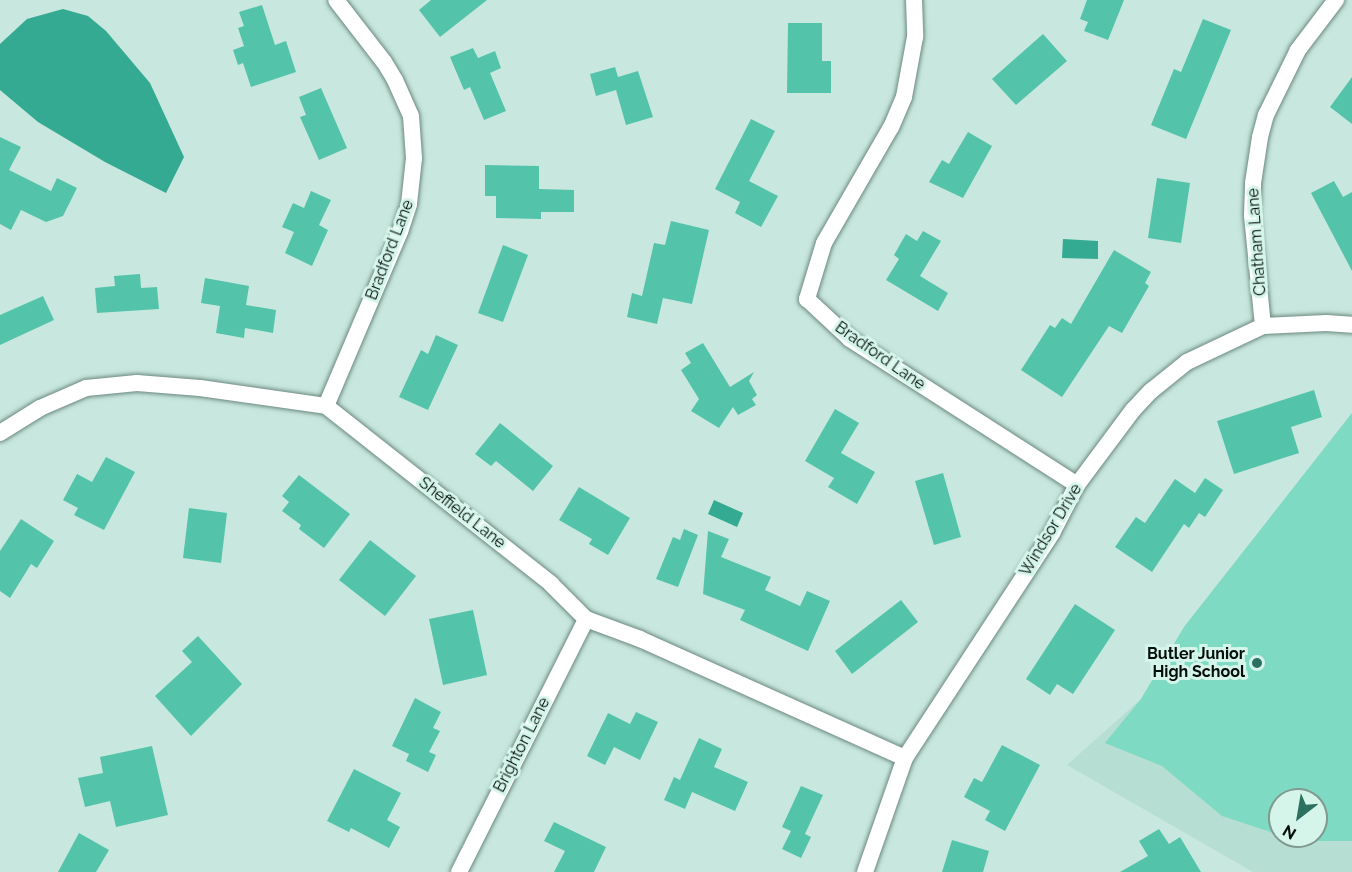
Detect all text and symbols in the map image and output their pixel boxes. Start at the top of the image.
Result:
street label: Chatham Lane [1244,188,1270,296]
street label: Bradford Lane [362,197,418,303]
street label: Bradford Lane [831,318,929,394]
street label: Sheffield Lane [415,473,509,553]
street label: Windsor Drive [1016,480,1086,580]
place label: Butler Junior High School [1146,644,1245,682]
marker: Butler Junior High School [1250,656,1264,670]
street label: Brighton Lane [490,694,554,796]
north arrow [1268,788,1328,848]
text: N [1279,821,1300,843]

